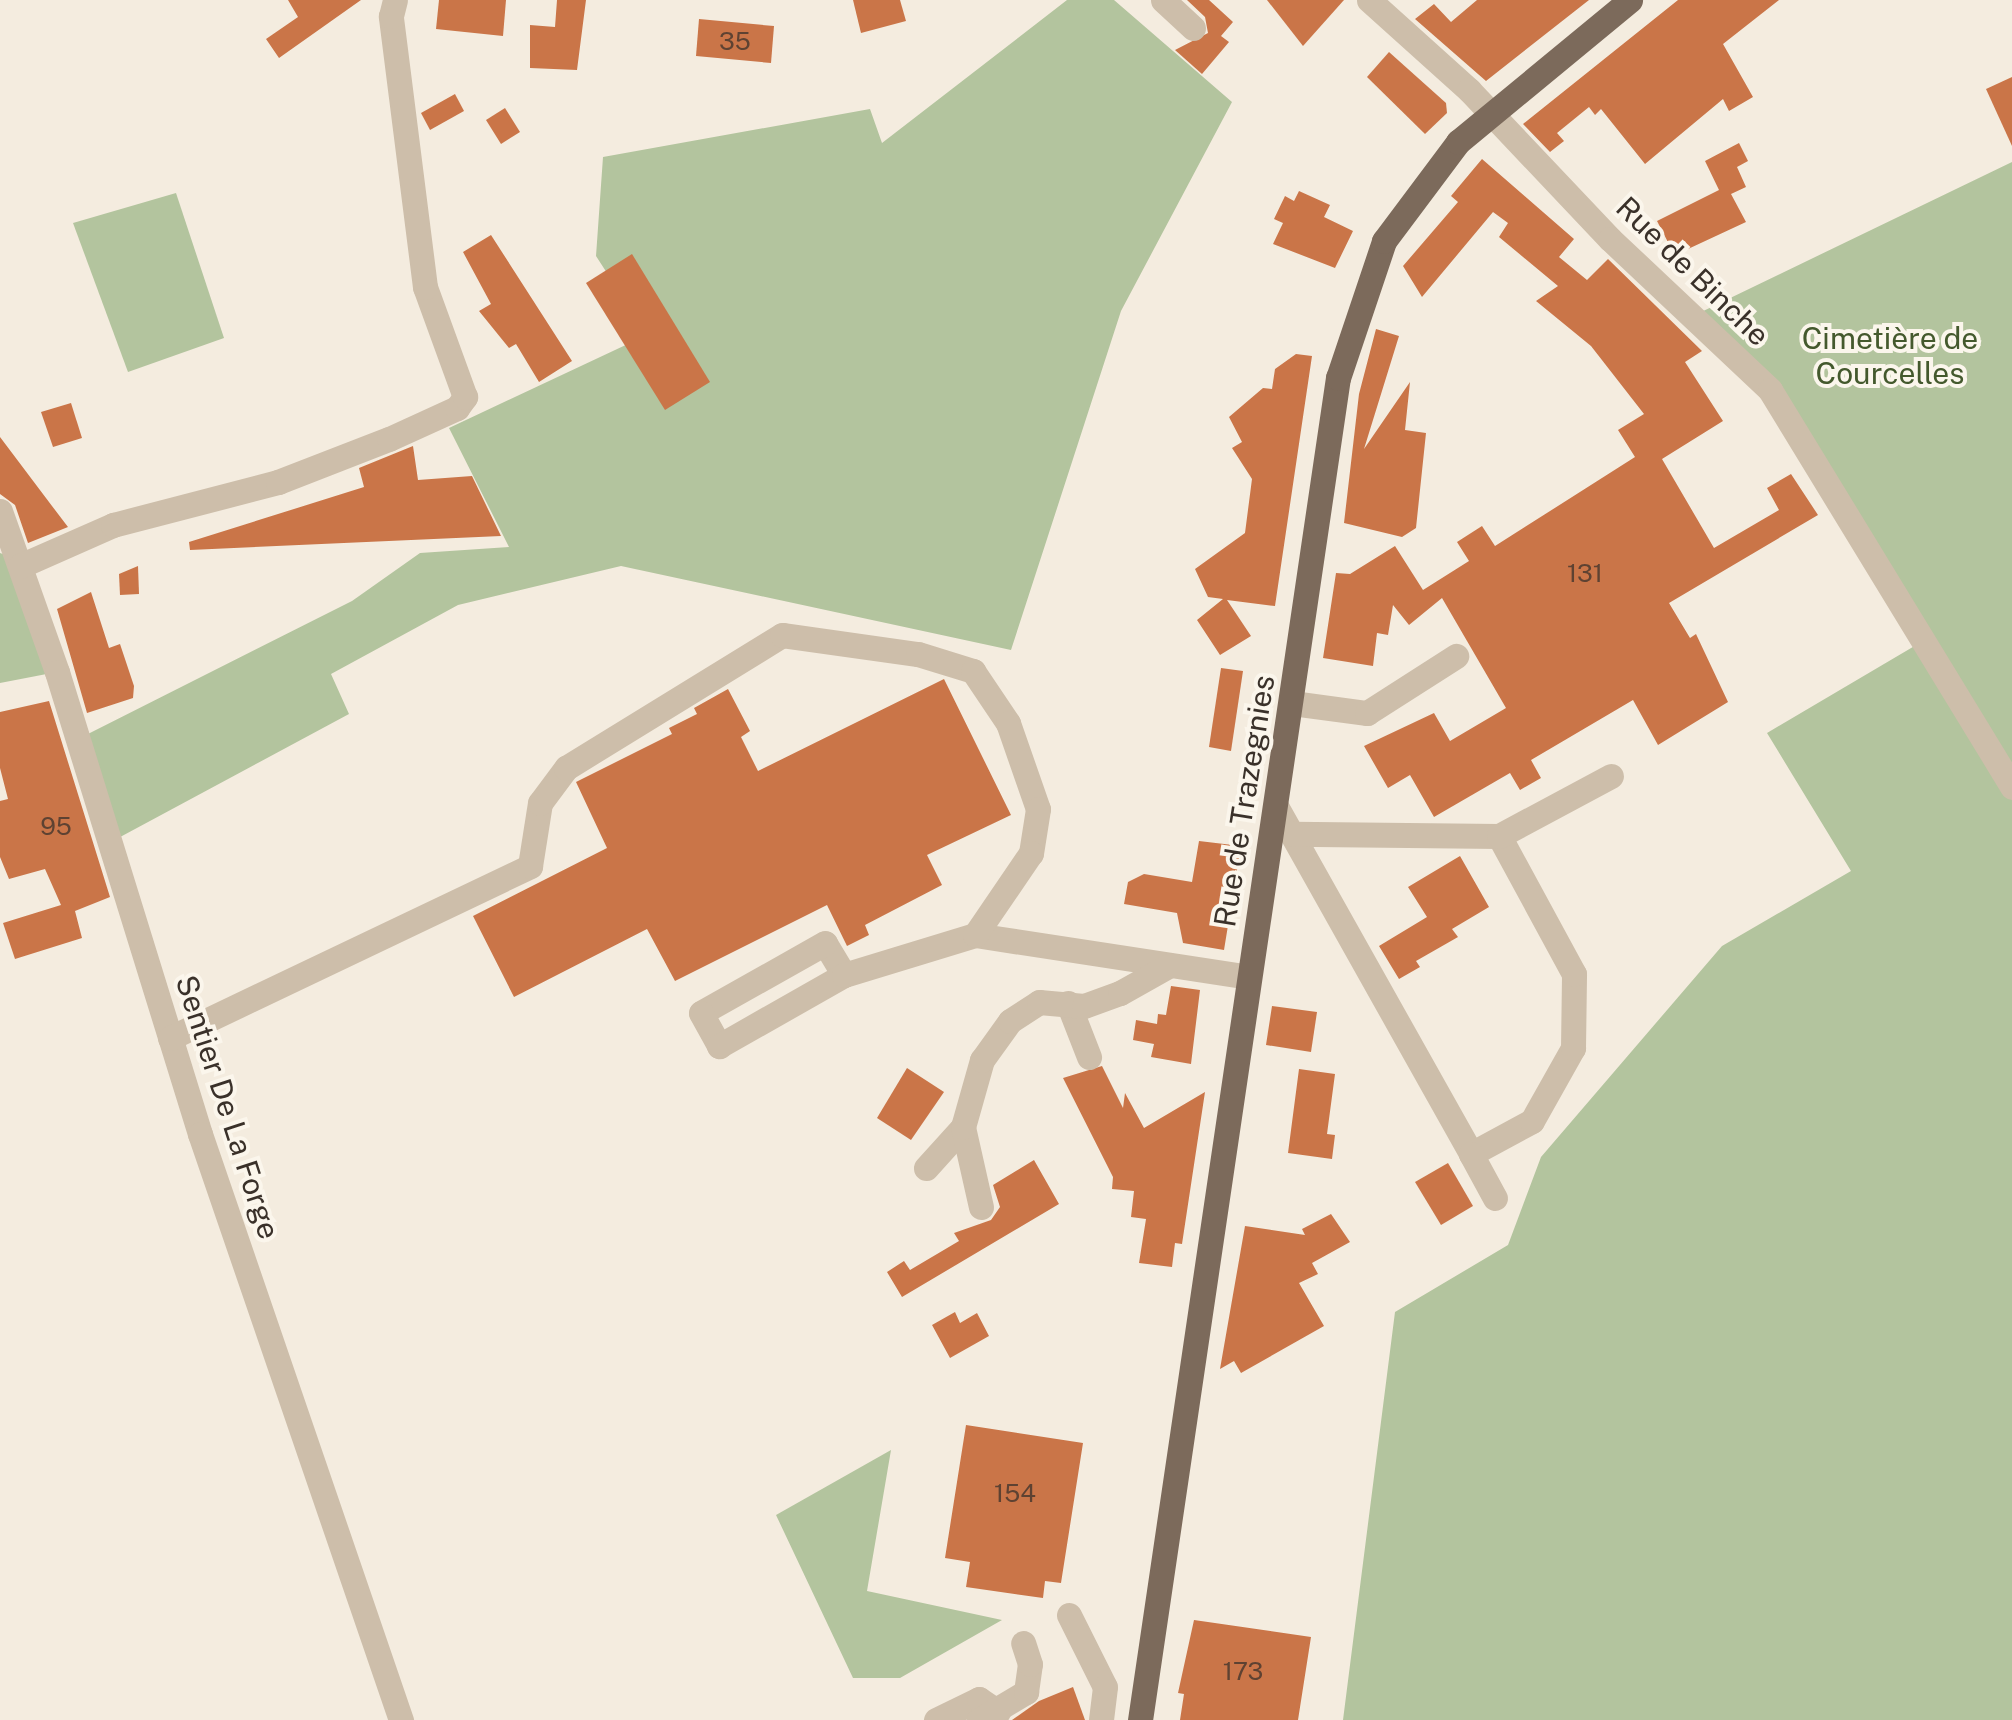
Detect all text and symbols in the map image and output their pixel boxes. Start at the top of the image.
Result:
house number: 35 [719,26,751,56]
street label: Rue de Binche [1609,189,1777,353]
park label: Cimetière de Courcelles [1801,320,1979,390]
house number: 131 [1567,558,1603,588]
street label: Rue de Trazegnies [1206,672,1282,930]
house number: 95 [40,811,72,841]
street label: Sentier De La Forge [168,970,288,1244]
house number: 154 [994,1478,1036,1508]
house number: 173 [1223,1656,1263,1686]

